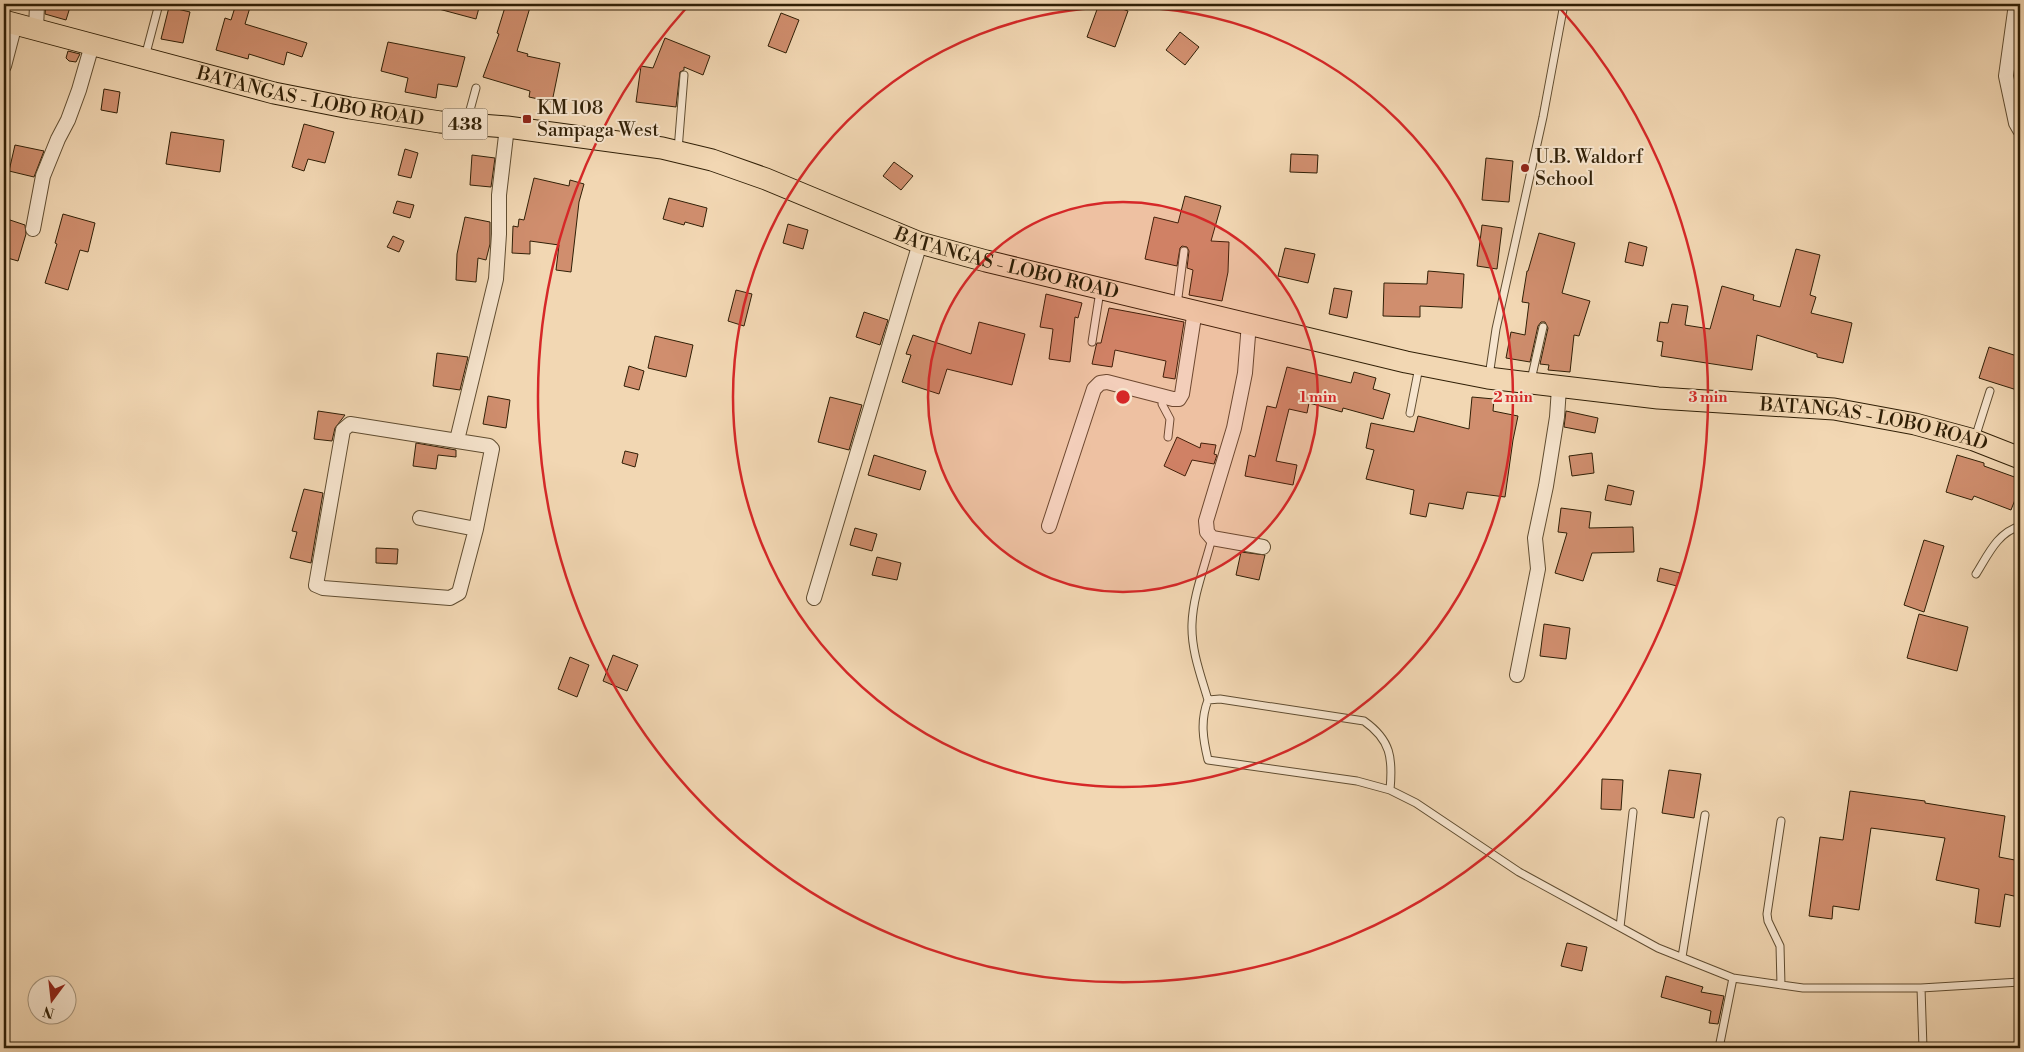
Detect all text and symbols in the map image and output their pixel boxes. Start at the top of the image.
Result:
street label: BATANGAS - LOBO ROAD [193,61,426,131]
place label: KM 108 Sampaga West [537,96,659,142]
road number: 438 [442,108,488,140]
marker: KM 108 Sampaga West [521,113,533,125]
place label: U.B. Waldorf School [1535,145,1644,191]
marker: U.B. Waldorf School [1519,162,1531,174]
street label: BATANGAS - LOBO ROAD [890,221,1121,305]
centre of rings [1114,388,1132,406]
text: 1 min [1299,388,1337,407]
text: 2 min [1493,388,1533,407]
text: 3 min [1688,388,1728,407]
street label: BATANGAS - LOBO ROAD [1758,392,1991,456]
north arrow [28,974,78,1024]
text: N [41,1001,57,1022]

